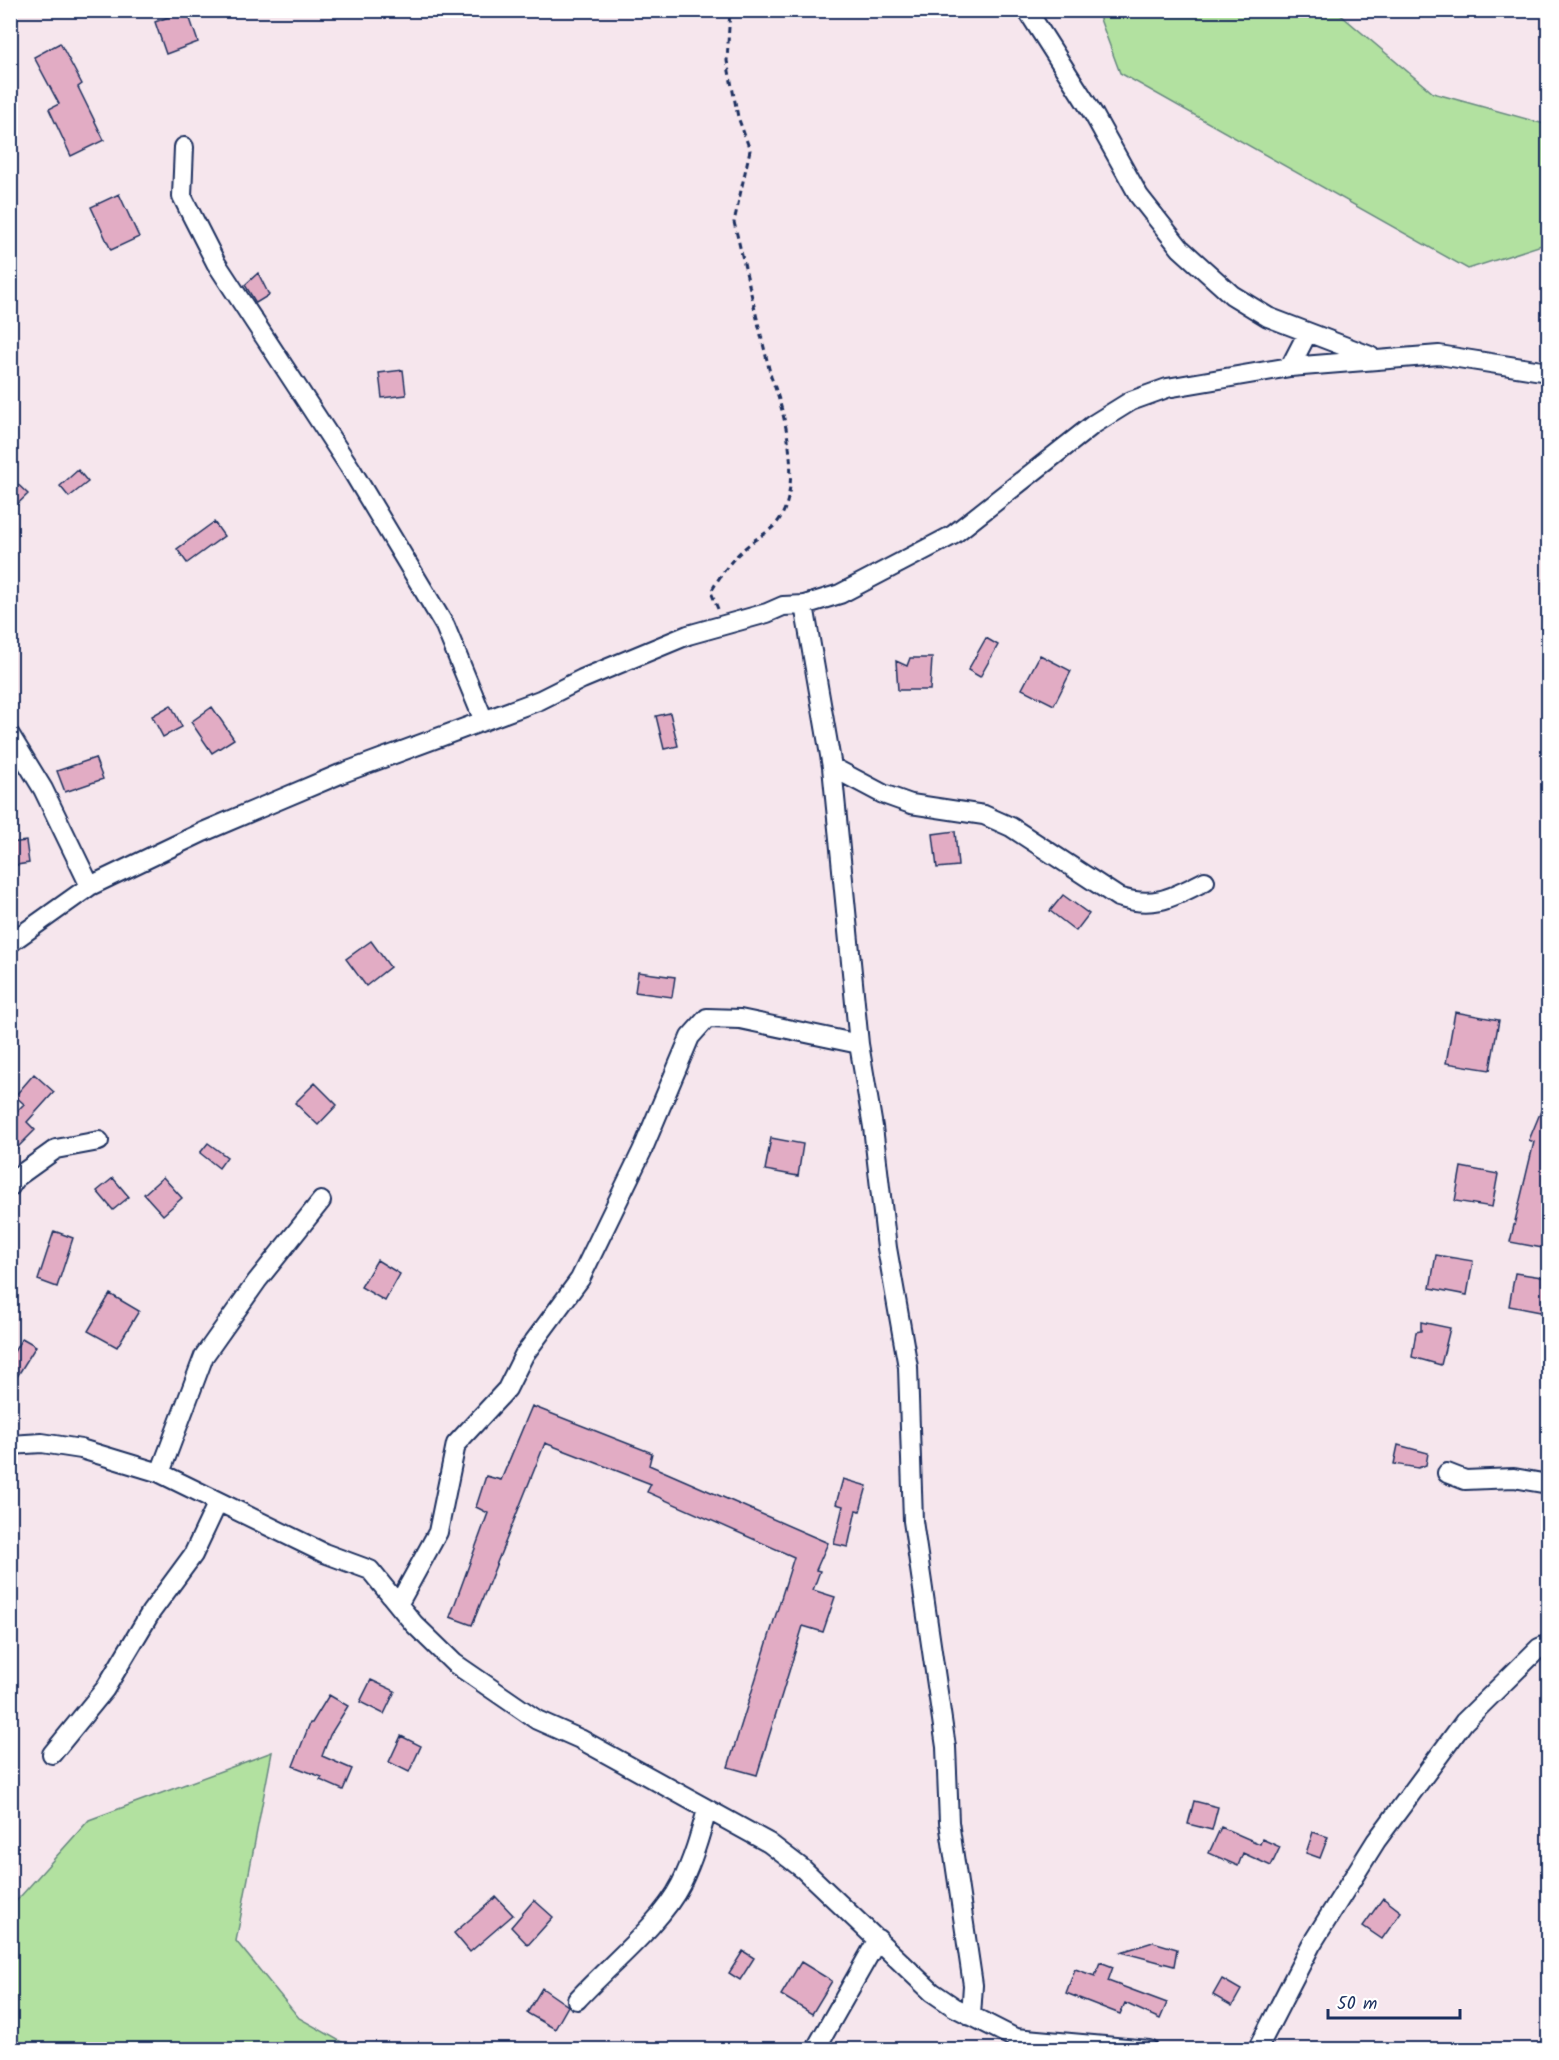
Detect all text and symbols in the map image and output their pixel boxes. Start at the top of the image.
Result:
scale bar [1328,1982,1460,2020]
text: 50 m [1337,1990,1377,2019]

